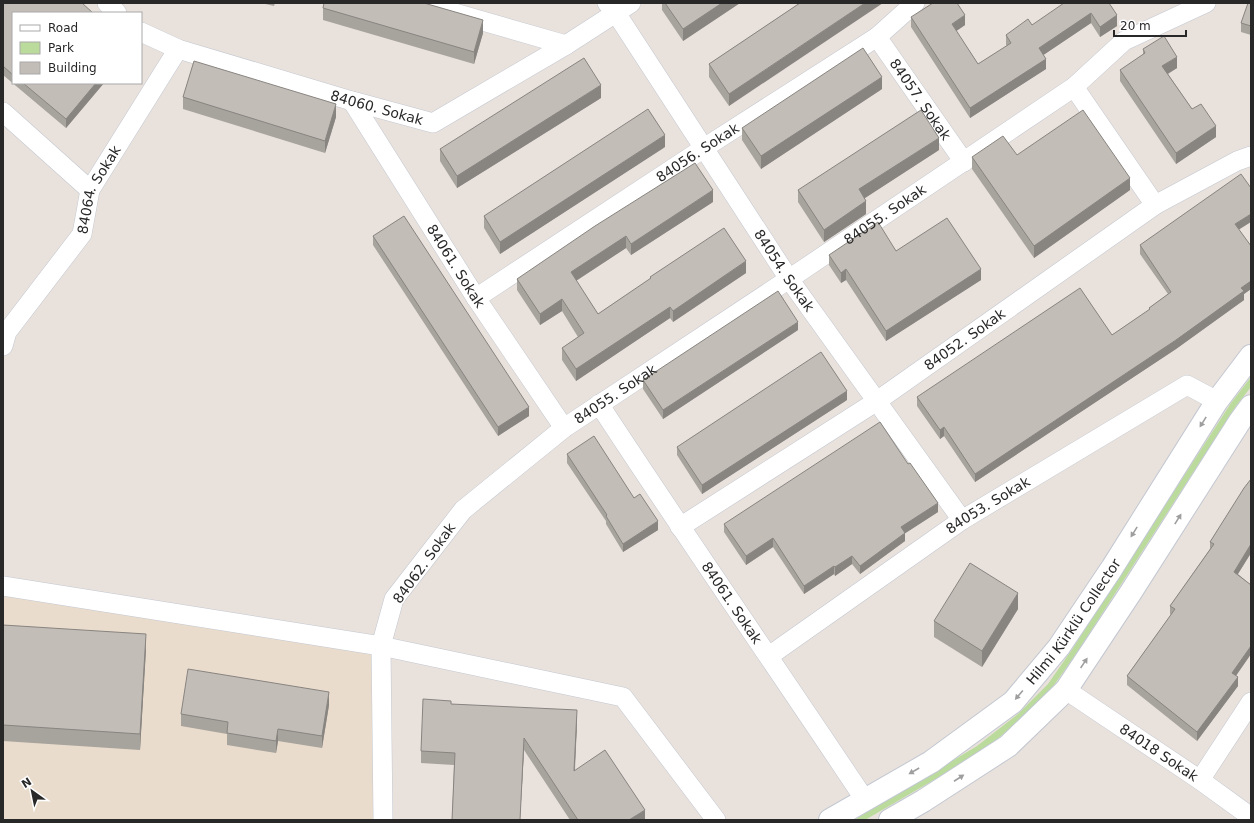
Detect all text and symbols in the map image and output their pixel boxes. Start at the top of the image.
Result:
legend [12,12,142,84]
scale bar [1114,12,1186,38]
text: 20 m [1120,19,1151,33]
text: Road [48,21,78,35]
text: Park [48,41,74,55]
street label: 84057. Sokak [887,56,955,144]
text: Building [48,61,97,75]
street label: 84060. Sokak [329,87,426,128]
street label: 84056. Sokak [653,119,743,185]
street label: 84064. Sokak [74,142,124,235]
street label: 84055. Sokak [841,181,930,248]
street label: 84061. Sokak [424,221,489,312]
street label: 84054. Sokak [751,226,818,315]
street label: 84052. Sokak [921,305,1009,373]
street label: 84055. Sokak [571,360,660,427]
one-way arrow [1200,416,1207,428]
street label: 84053. Sokak [943,473,1033,537]
one-way arrow [1174,513,1182,524]
street label: 84062. Sokak [389,519,459,606]
one-way arrow [1131,526,1138,538]
street label: Hilmi Kürklü Collector [1023,555,1124,688]
street label: 84061. Sokak [698,559,766,648]
one-way arrow [1080,658,1088,668]
one-way arrow [1014,689,1023,700]
street label: 84018 Sokak [1117,720,1202,785]
one-way arrow [908,768,920,775]
north arrow [12,771,52,811]
one-way arrow [954,774,964,782]
text: N [19,775,34,791]

